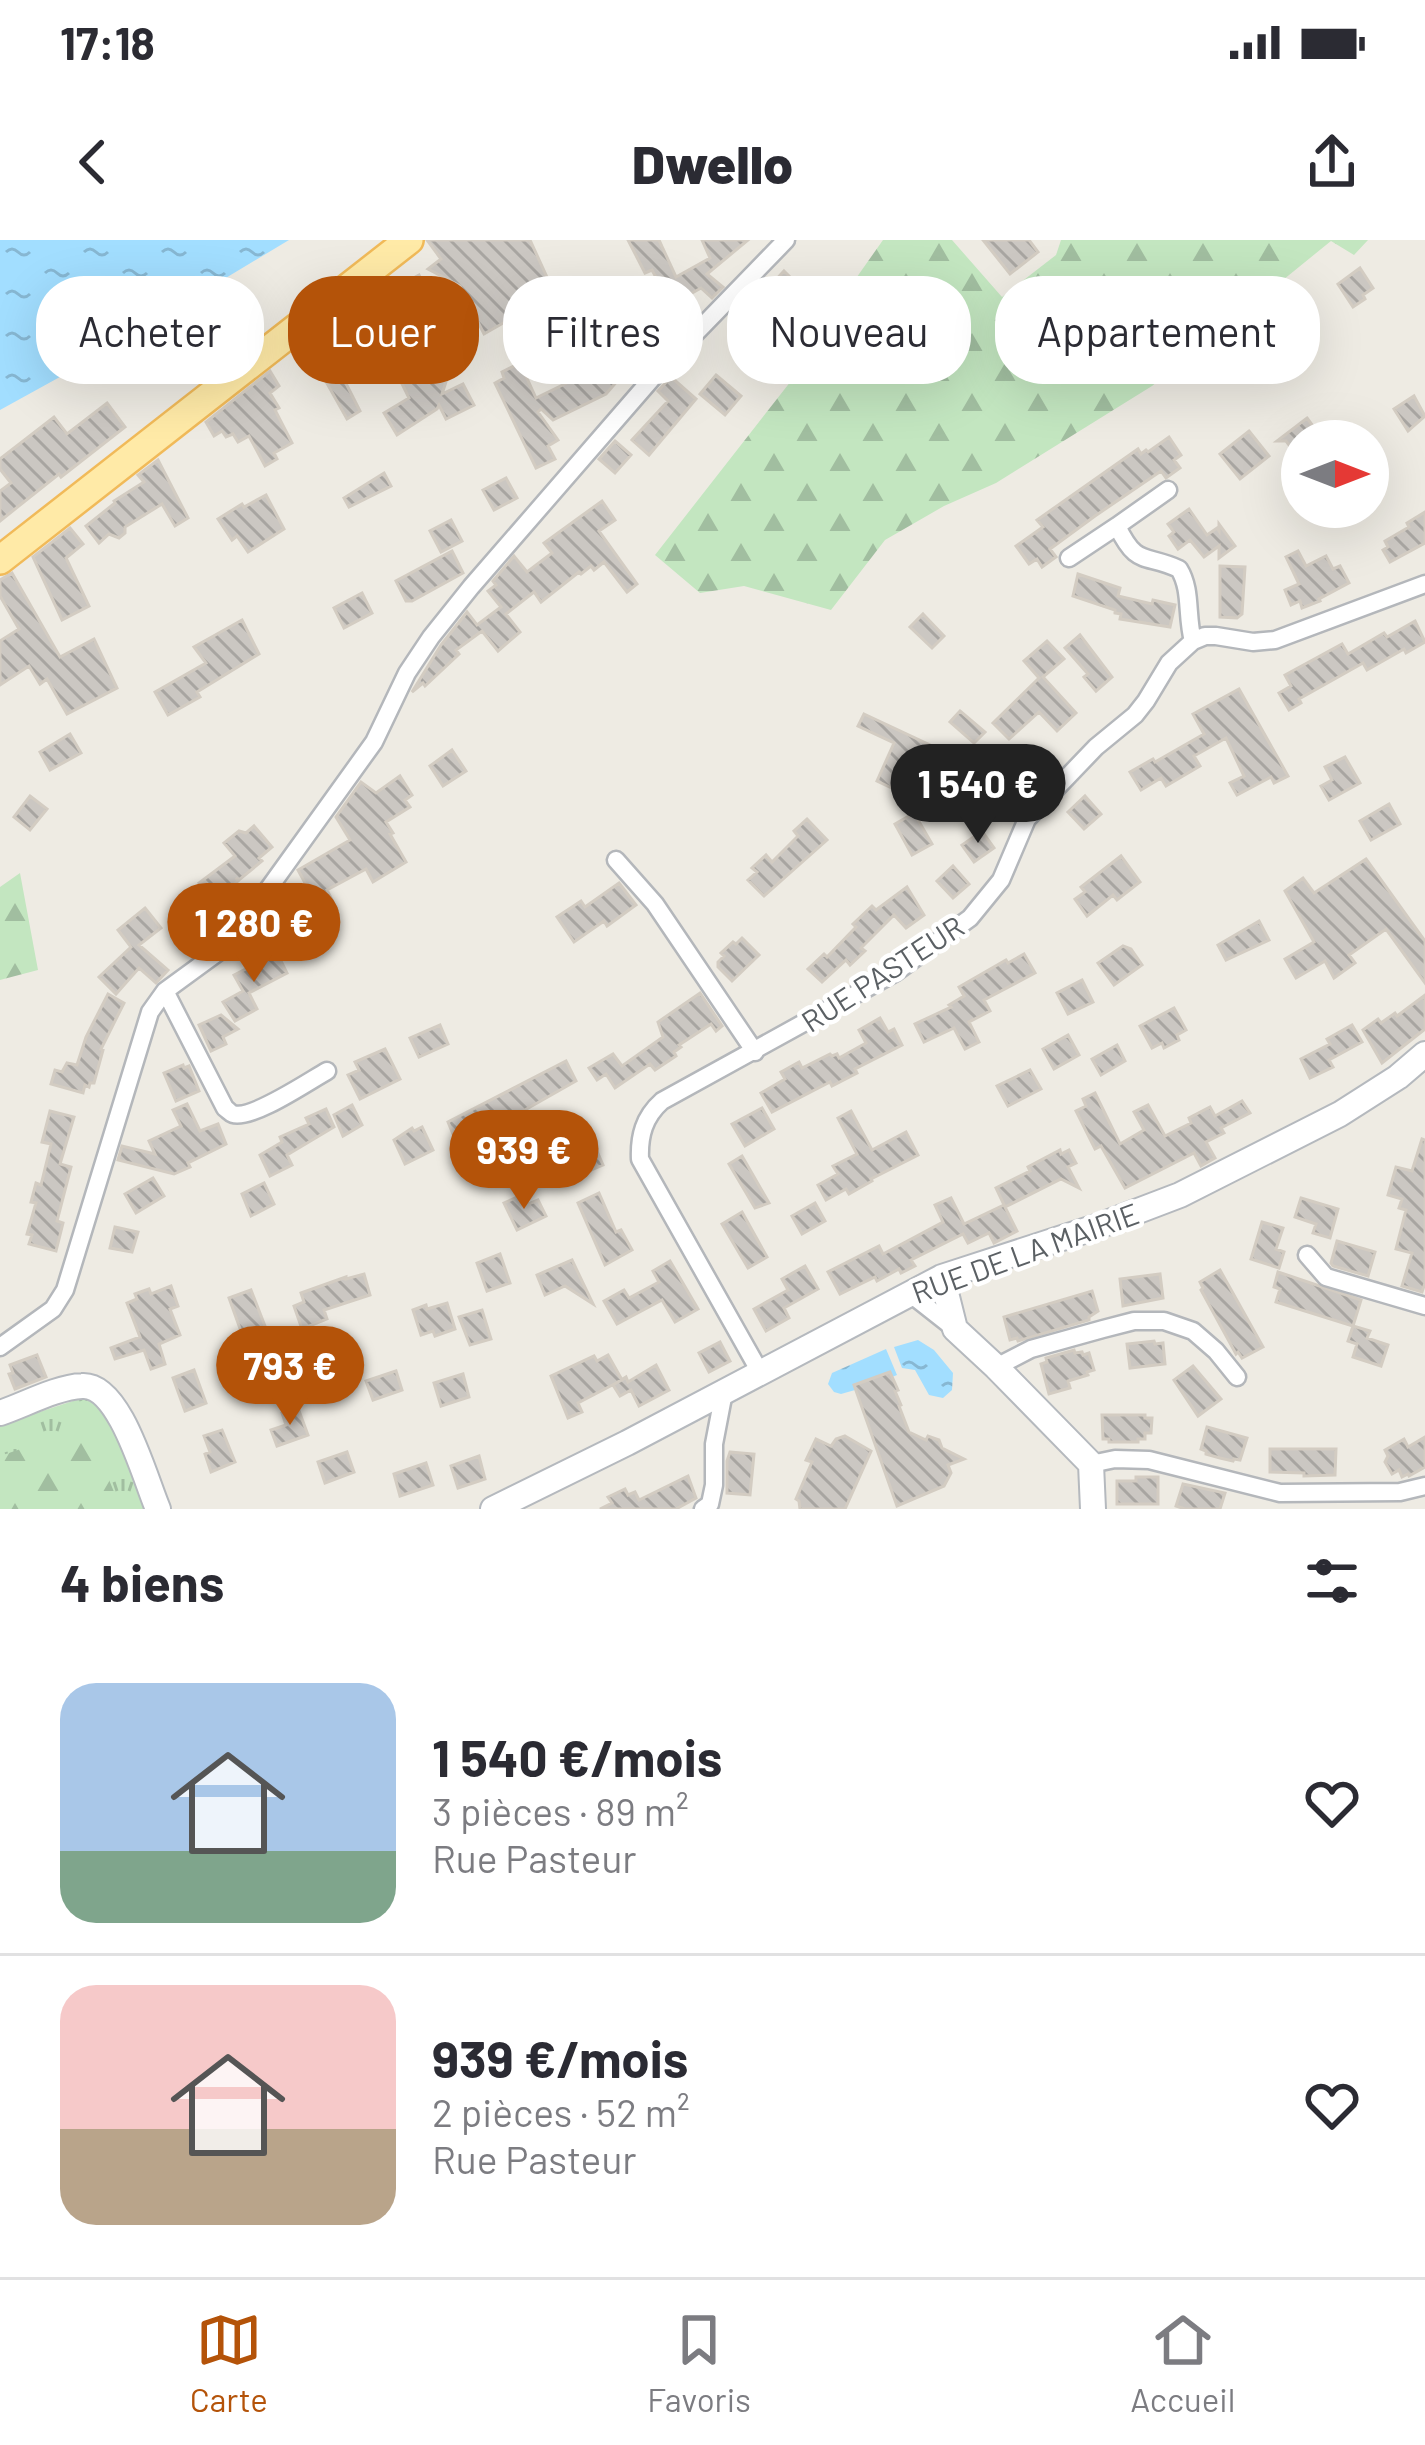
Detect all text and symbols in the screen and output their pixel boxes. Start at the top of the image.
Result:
text: 17:18 [60,15,155,69]
icon: back [60,129,126,195]
icon: share [1299,129,1365,195]
text: Dwello [632,130,793,195]
chip: Acheter [36,276,264,384]
chip: Louer [288,276,479,384]
chip: Filtres [503,276,703,384]
chip: Nouveau [727,276,971,384]
chip: Appartement [995,276,1320,384]
north arrow [1281,420,1389,528]
map controls [1281,420,1389,528]
pin: 1 540 € [867,744,1089,846]
text: 1 540 € [918,759,1038,806]
pin: 1 280 € [143,883,365,985]
text: 1 280 € [194,898,314,945]
street label: RUE PASTEUR [794,907,970,1039]
pin: 939 € [440,1110,608,1212]
text: 939 € [476,1125,572,1172]
street label: RUE DE LA MAIRIE [907,1194,1143,1310]
pin: 793 € [206,1326,374,1428]
text: 793 € [243,1341,337,1388]
icon: filters [1299,1548,1365,1614]
text: 4 biens [60,1551,224,1612]
text: 1 540 €/mois [432,1726,722,1787]
icon: home [156,1731,300,1875]
icon: heart [1299,1770,1365,1836]
text: 3 pièces · 89 m² [432,1787,689,1834]
text: Rue Pasteur [432,1834,636,1881]
text: 939 €/mois [432,2027,688,2088]
icon: home [156,2033,300,2177]
icon: heart [1299,2072,1365,2138]
text: 2 pièces · 52 m² [432,2088,690,2135]
text: Rue Pasteur [432,2135,636,2182]
tab: Carte [190,2307,268,2419]
tab: Favoris [647,2307,751,2419]
tab: Accueil [1130,2307,1235,2419]

